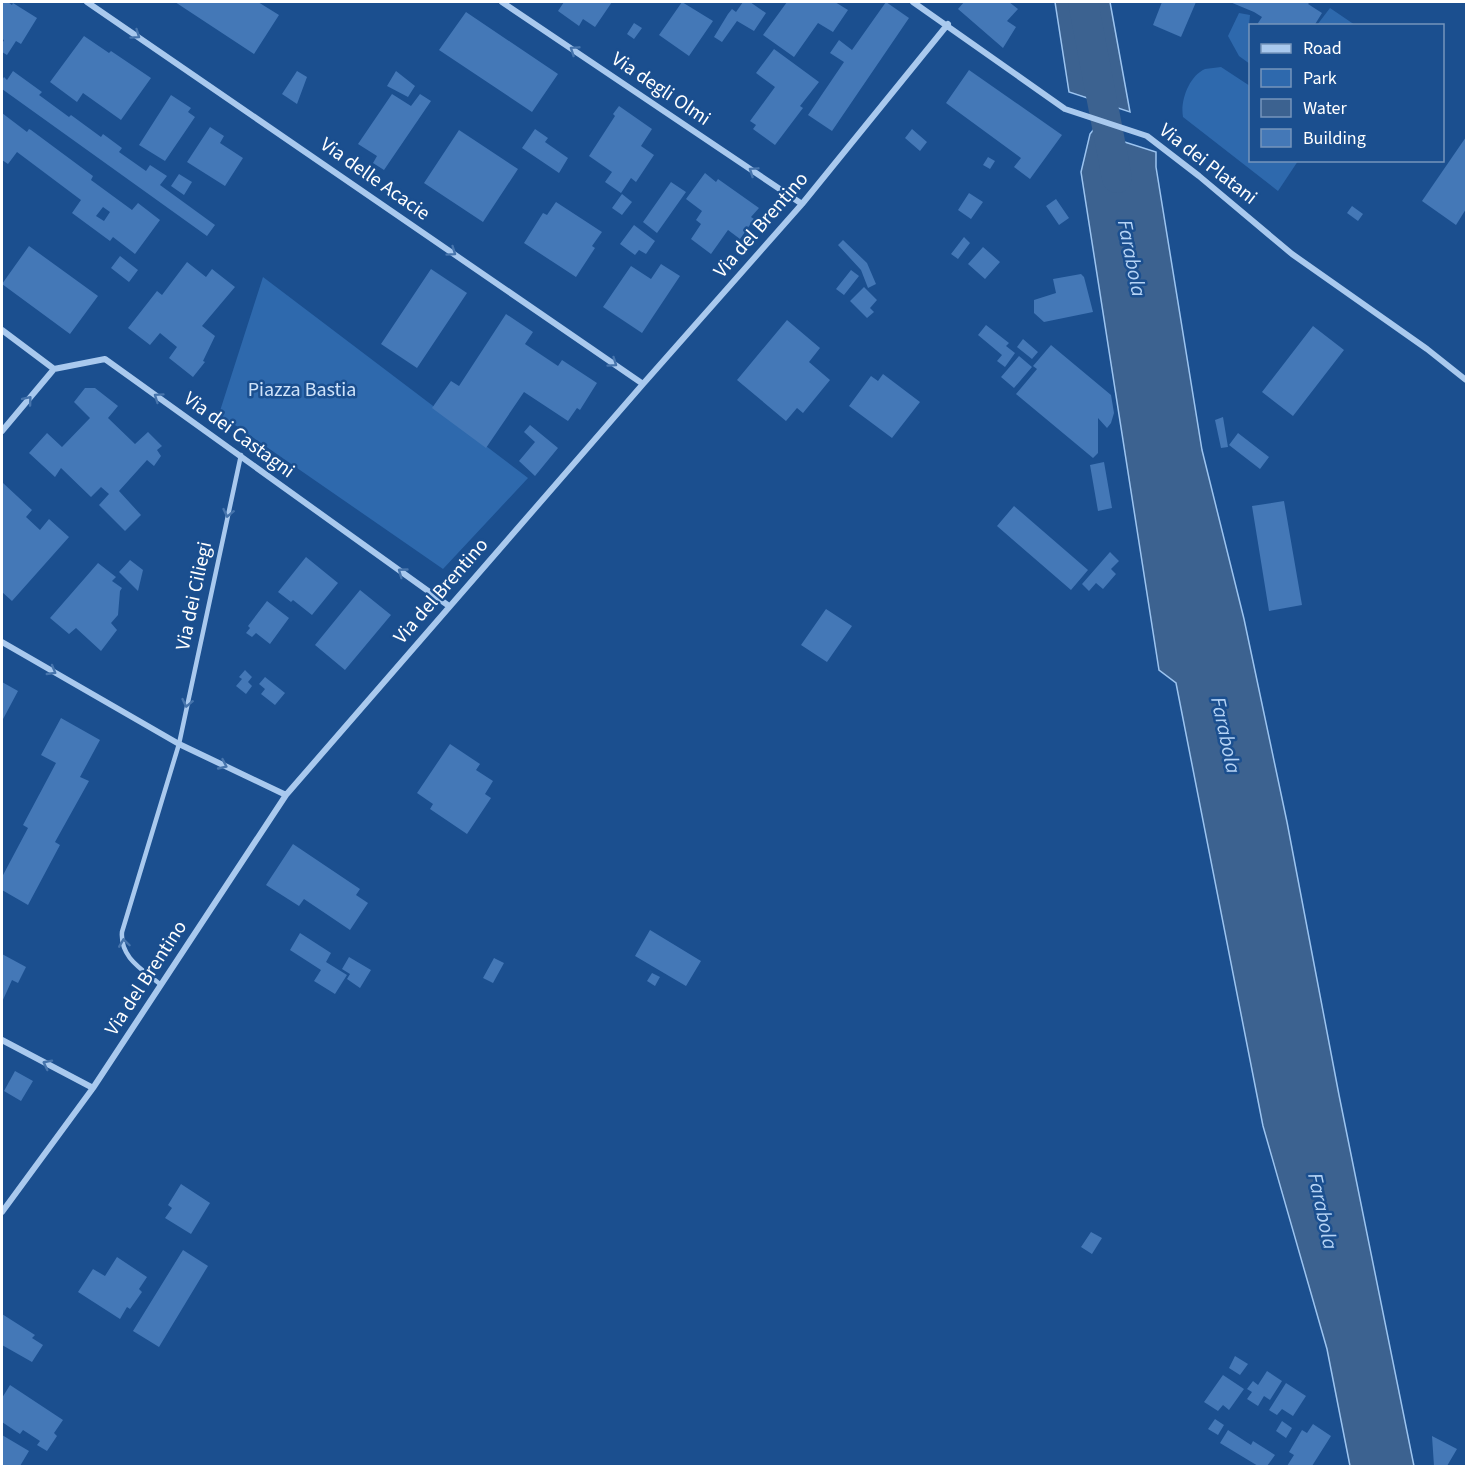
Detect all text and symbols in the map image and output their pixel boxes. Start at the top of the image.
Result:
legend [1249,24,1444,162]
one-way arrow [129,28,140,39]
text: Road [1303,36,1342,61]
street label: Via degli Olmi [606,45,716,133]
one-way arrow [570,46,581,57]
text: Park [1303,66,1337,91]
text: Water [1303,96,1347,121]
street label: Via dei Platani [1153,117,1263,211]
text: Building [1303,126,1366,151]
street label: Via delle Acacie [314,131,436,227]
street label: Via del Brentino [707,166,815,284]
one-way arrow [749,167,759,179]
water label: Farabola [1110,217,1154,299]
one-way arrow [445,245,456,256]
one-way arrow [606,356,617,367]
park label: Piazza Bastia [248,376,356,404]
street label: Via dei Castagni [178,385,300,485]
one-way arrow [154,393,165,404]
one-way arrow [20,396,31,407]
one-way arrow [223,507,236,517]
street label: Via del Brentino [387,532,495,650]
street label: Via dei Ciliegi [169,539,219,653]
one-way arrow [397,568,408,579]
one-way arrow [46,664,56,675]
water label: Farabola [1203,694,1249,776]
one-way arrow [182,698,195,708]
one-way arrow [216,758,227,770]
street label: Via del Brentino [98,915,194,1041]
one-way arrow [118,938,130,948]
one-way arrow [43,1060,54,1071]
water label: Farabola [1300,1170,1346,1252]

